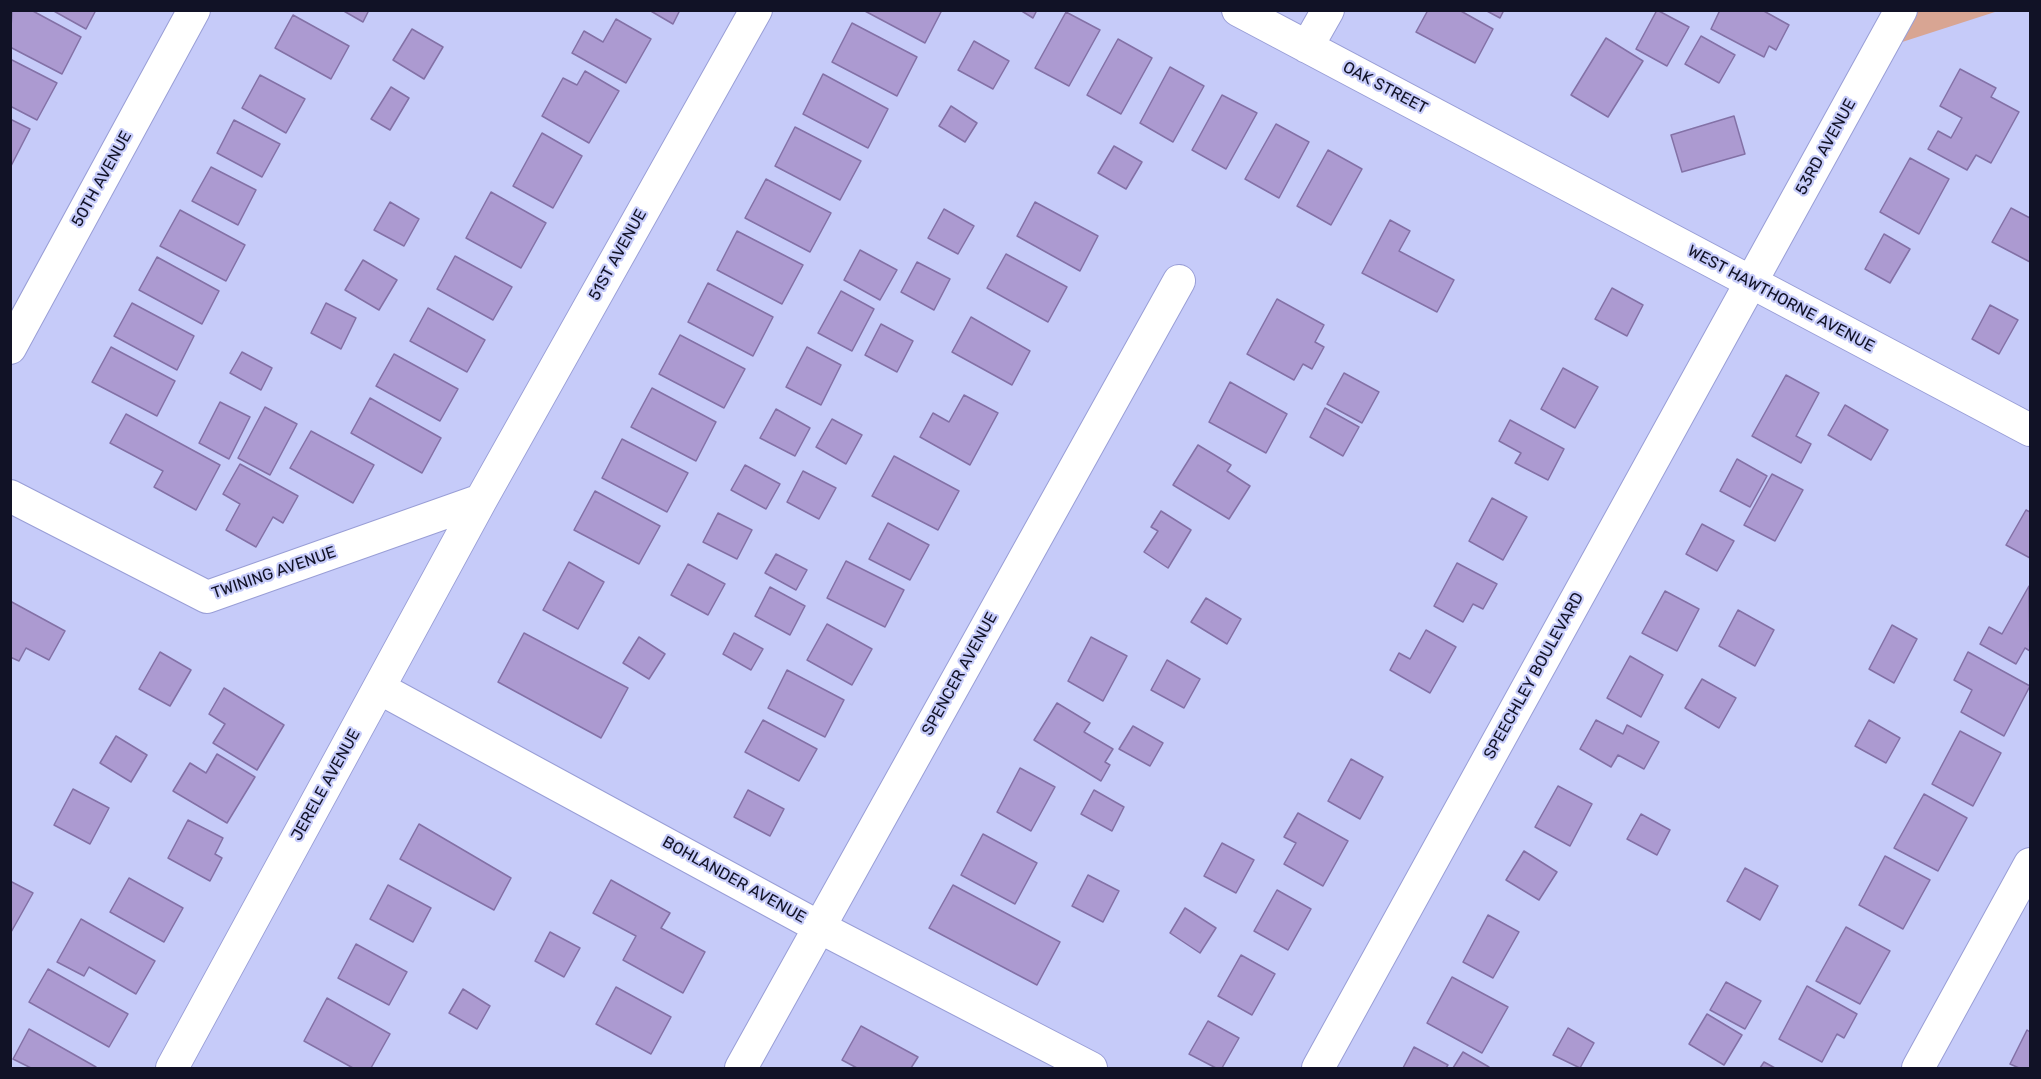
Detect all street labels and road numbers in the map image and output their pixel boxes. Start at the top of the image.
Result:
street label: OAK STREET [1339,58,1431,118]
street label: 53RD AVENUE [1792,96,1860,198]
street label: 50TH AVENUE [68,128,136,230]
street label: 51ST AVENUE [585,206,651,304]
street label: WEST HAWTHORNE AVENUE [1684,241,1878,357]
street label: TWINING AVENUE [209,543,339,603]
street label: SPEECHLEY BOULEVARD [1480,589,1588,763]
street label: SPENCER AVENUE [918,609,1002,739]
street label: JERELE AVENUE [287,726,365,844]
street label: BOHLANDER AVENUE [659,833,809,927]

